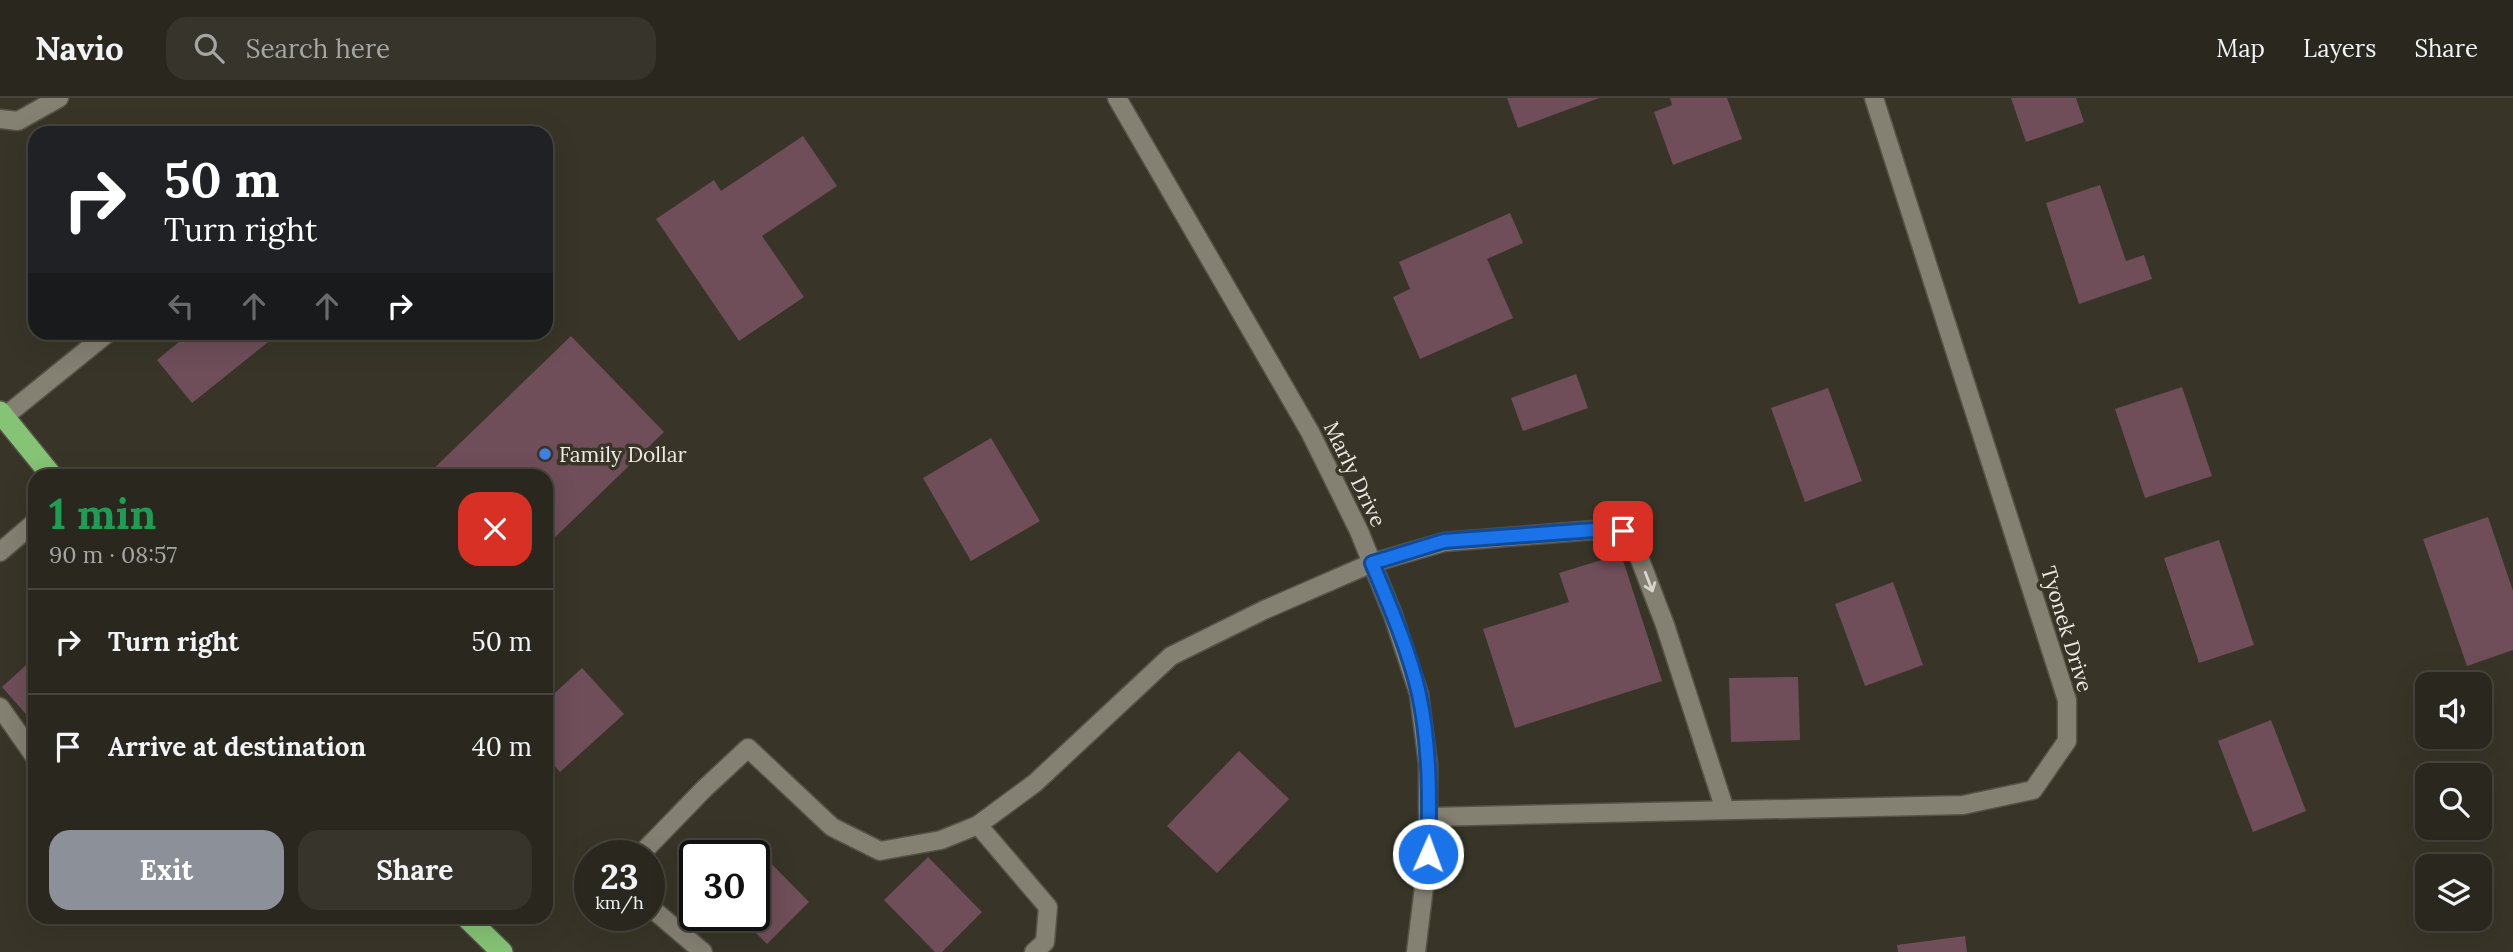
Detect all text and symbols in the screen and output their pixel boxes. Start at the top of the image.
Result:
search box [166,17,656,80]
text: Navio [35,27,124,69]
icon: search [190,29,228,67]
text: Search here [246,32,390,65]
text: Map [2216,33,2265,64]
text: Layers [2303,33,2376,64]
text: Share [2414,33,2478,64]
text: 50 m [164,148,280,210]
icon: right [49,154,140,245]
text: Turn right [164,209,317,250]
icon: left [162,287,200,325]
icon: ahead [235,287,273,325]
icon: ahead [308,287,346,325]
icon: right [381,287,419,325]
street label: Marly Drive [1318,417,1392,531]
place label: Family Dollar [559,441,687,468]
marker: Family Dollar [537,446,553,462]
text: 1 min [49,487,156,541]
button: close [458,492,532,566]
pin [1593,501,1653,561]
icon: arrive [1604,512,1642,550]
text: 90 m · 08:57 [49,540,177,569]
street label: Tyonek Drive [2035,563,2099,695]
one-way arrow [1643,571,1656,592]
icon: right [49,623,87,661]
text: Turn right [108,625,239,658]
text: 50 m [472,625,532,658]
map controls [2415,672,2492,931]
button: sound [2415,672,2492,749]
icon: arrive [49,728,87,766]
text: Arrive at destination [108,730,366,763]
text: 40 m [472,730,532,763]
button: search [2415,763,2492,840]
position arrow [1391,817,1465,891]
button: Exit [49,830,284,910]
button: Share [298,830,532,910]
speed limit sign: 30 [679,840,770,931]
text: 23 [600,854,639,899]
button: layers [2415,854,2492,931]
text: km/h [595,891,644,914]

